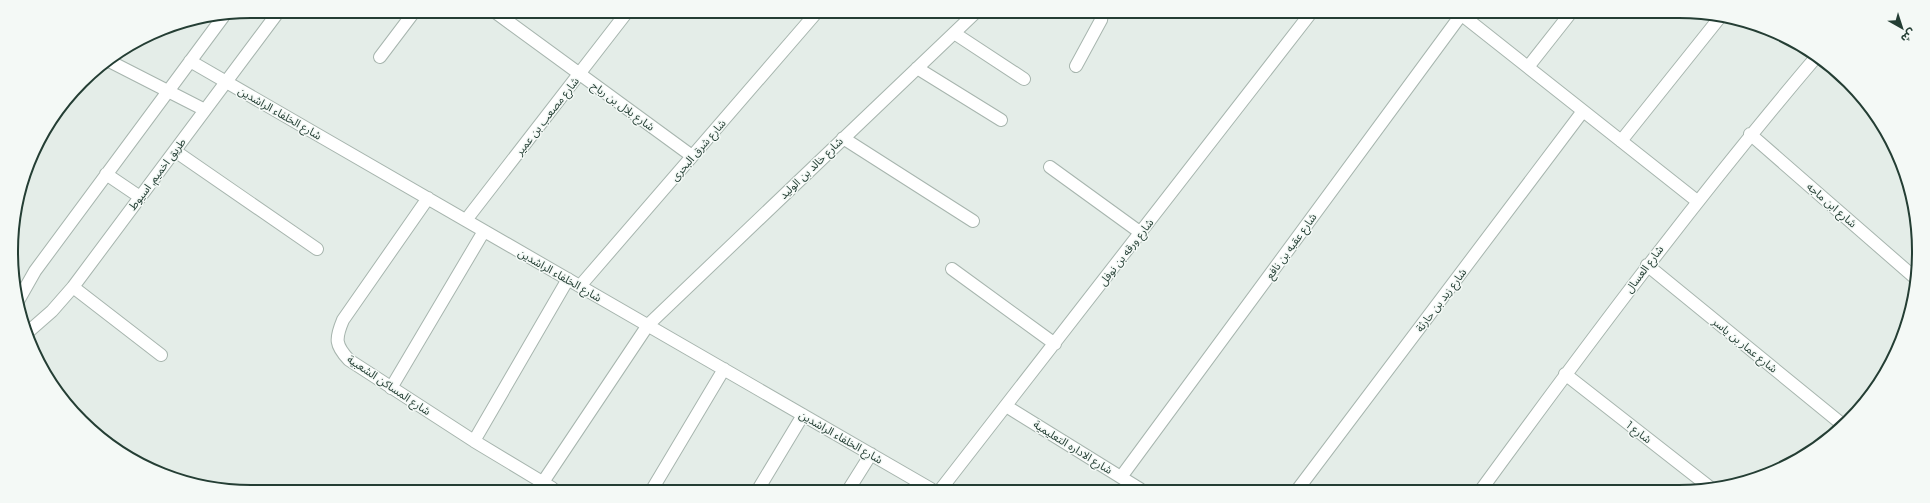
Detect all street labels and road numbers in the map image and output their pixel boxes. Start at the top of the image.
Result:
street label: شارع مصعب بن عمير [511,74,583,159]
street label: شارع بلال بن رباح [588,78,658,135]
street label: شارع الخلفاء الراشدين [235,83,325,144]
street label: شارع شرق البحرى [667,116,730,184]
street label: شارع خالد بن الوليد [776,134,847,203]
street label: طريق اخميم, اسيوط [125,135,190,214]
street label: شارع ابن ماجه [1803,180,1860,231]
street label: شارع عقبه بن نافع [1262,210,1321,282]
street label: شارع ورقه بن نوفل [1096,215,1157,289]
street label: شارع العسال [1622,242,1667,296]
street label: شارع الخلفاء الراشدين [515,245,605,306]
street label: شارع زيد بن حارثة [1413,265,1470,335]
street label: شارع عمار بن ياسر [1708,314,1781,377]
street label: شارع المساكن الشعبية [344,352,434,419]
street label: شارع الخلفاء الراشدين [796,407,886,468]
street label: شارع الاداره التعليمية [1030,417,1115,478]
street label: شارع 1 [1623,418,1655,447]

